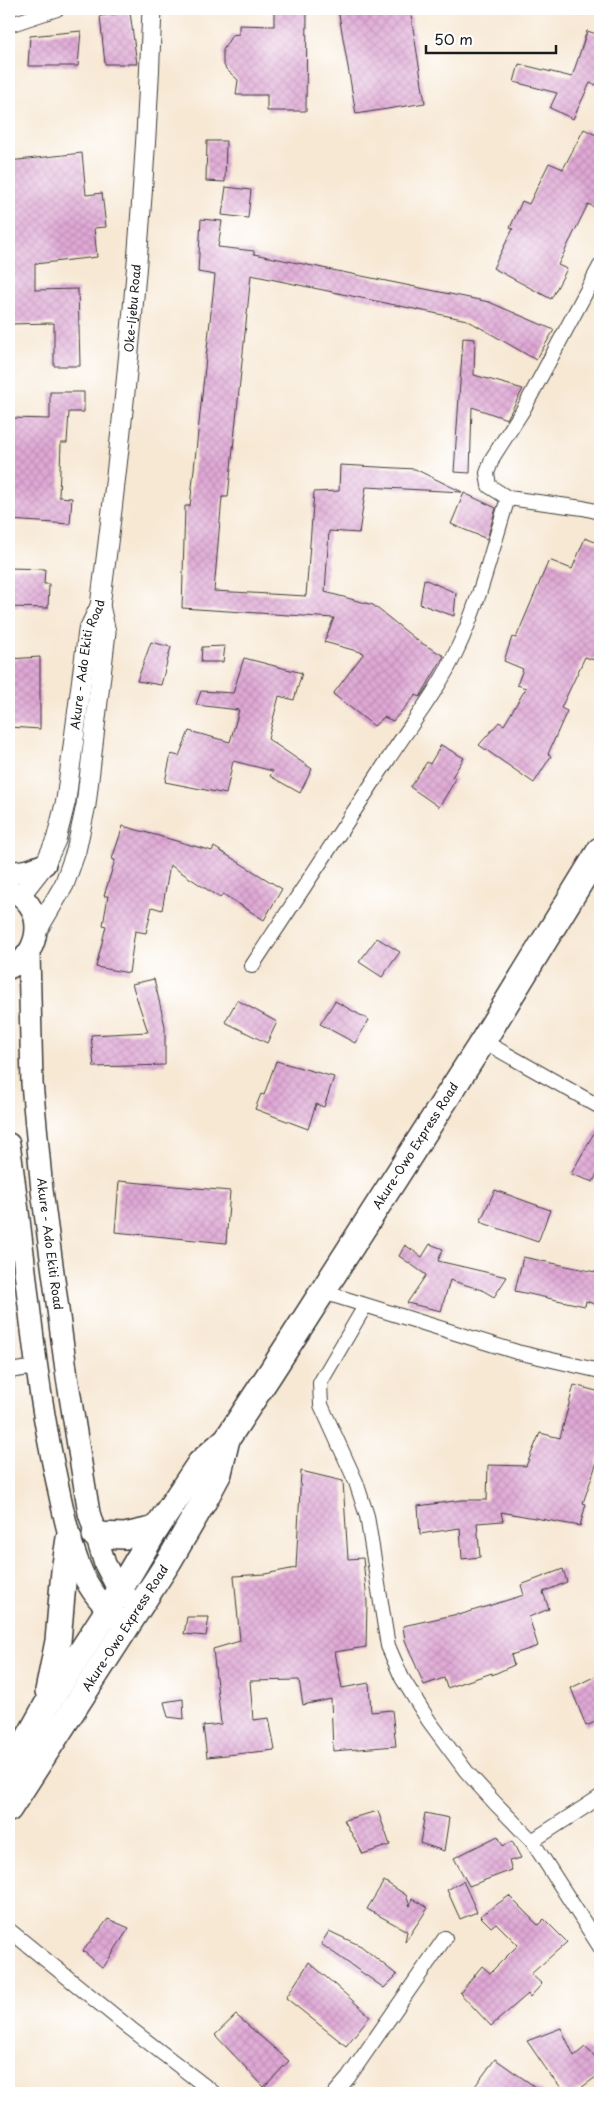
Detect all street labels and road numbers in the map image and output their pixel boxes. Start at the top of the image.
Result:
street label: Oke-Ijebu Road [119,263,145,353]
street label: Akure - Ado Ekiti Road [65,599,109,730]
street label: Akure-Owo Express Road [368,1079,462,1212]
street label: Akure - Ado Ekiti Road [33,1177,68,1311]
street label: Akure-Owo Express Road [77,1561,172,1695]

